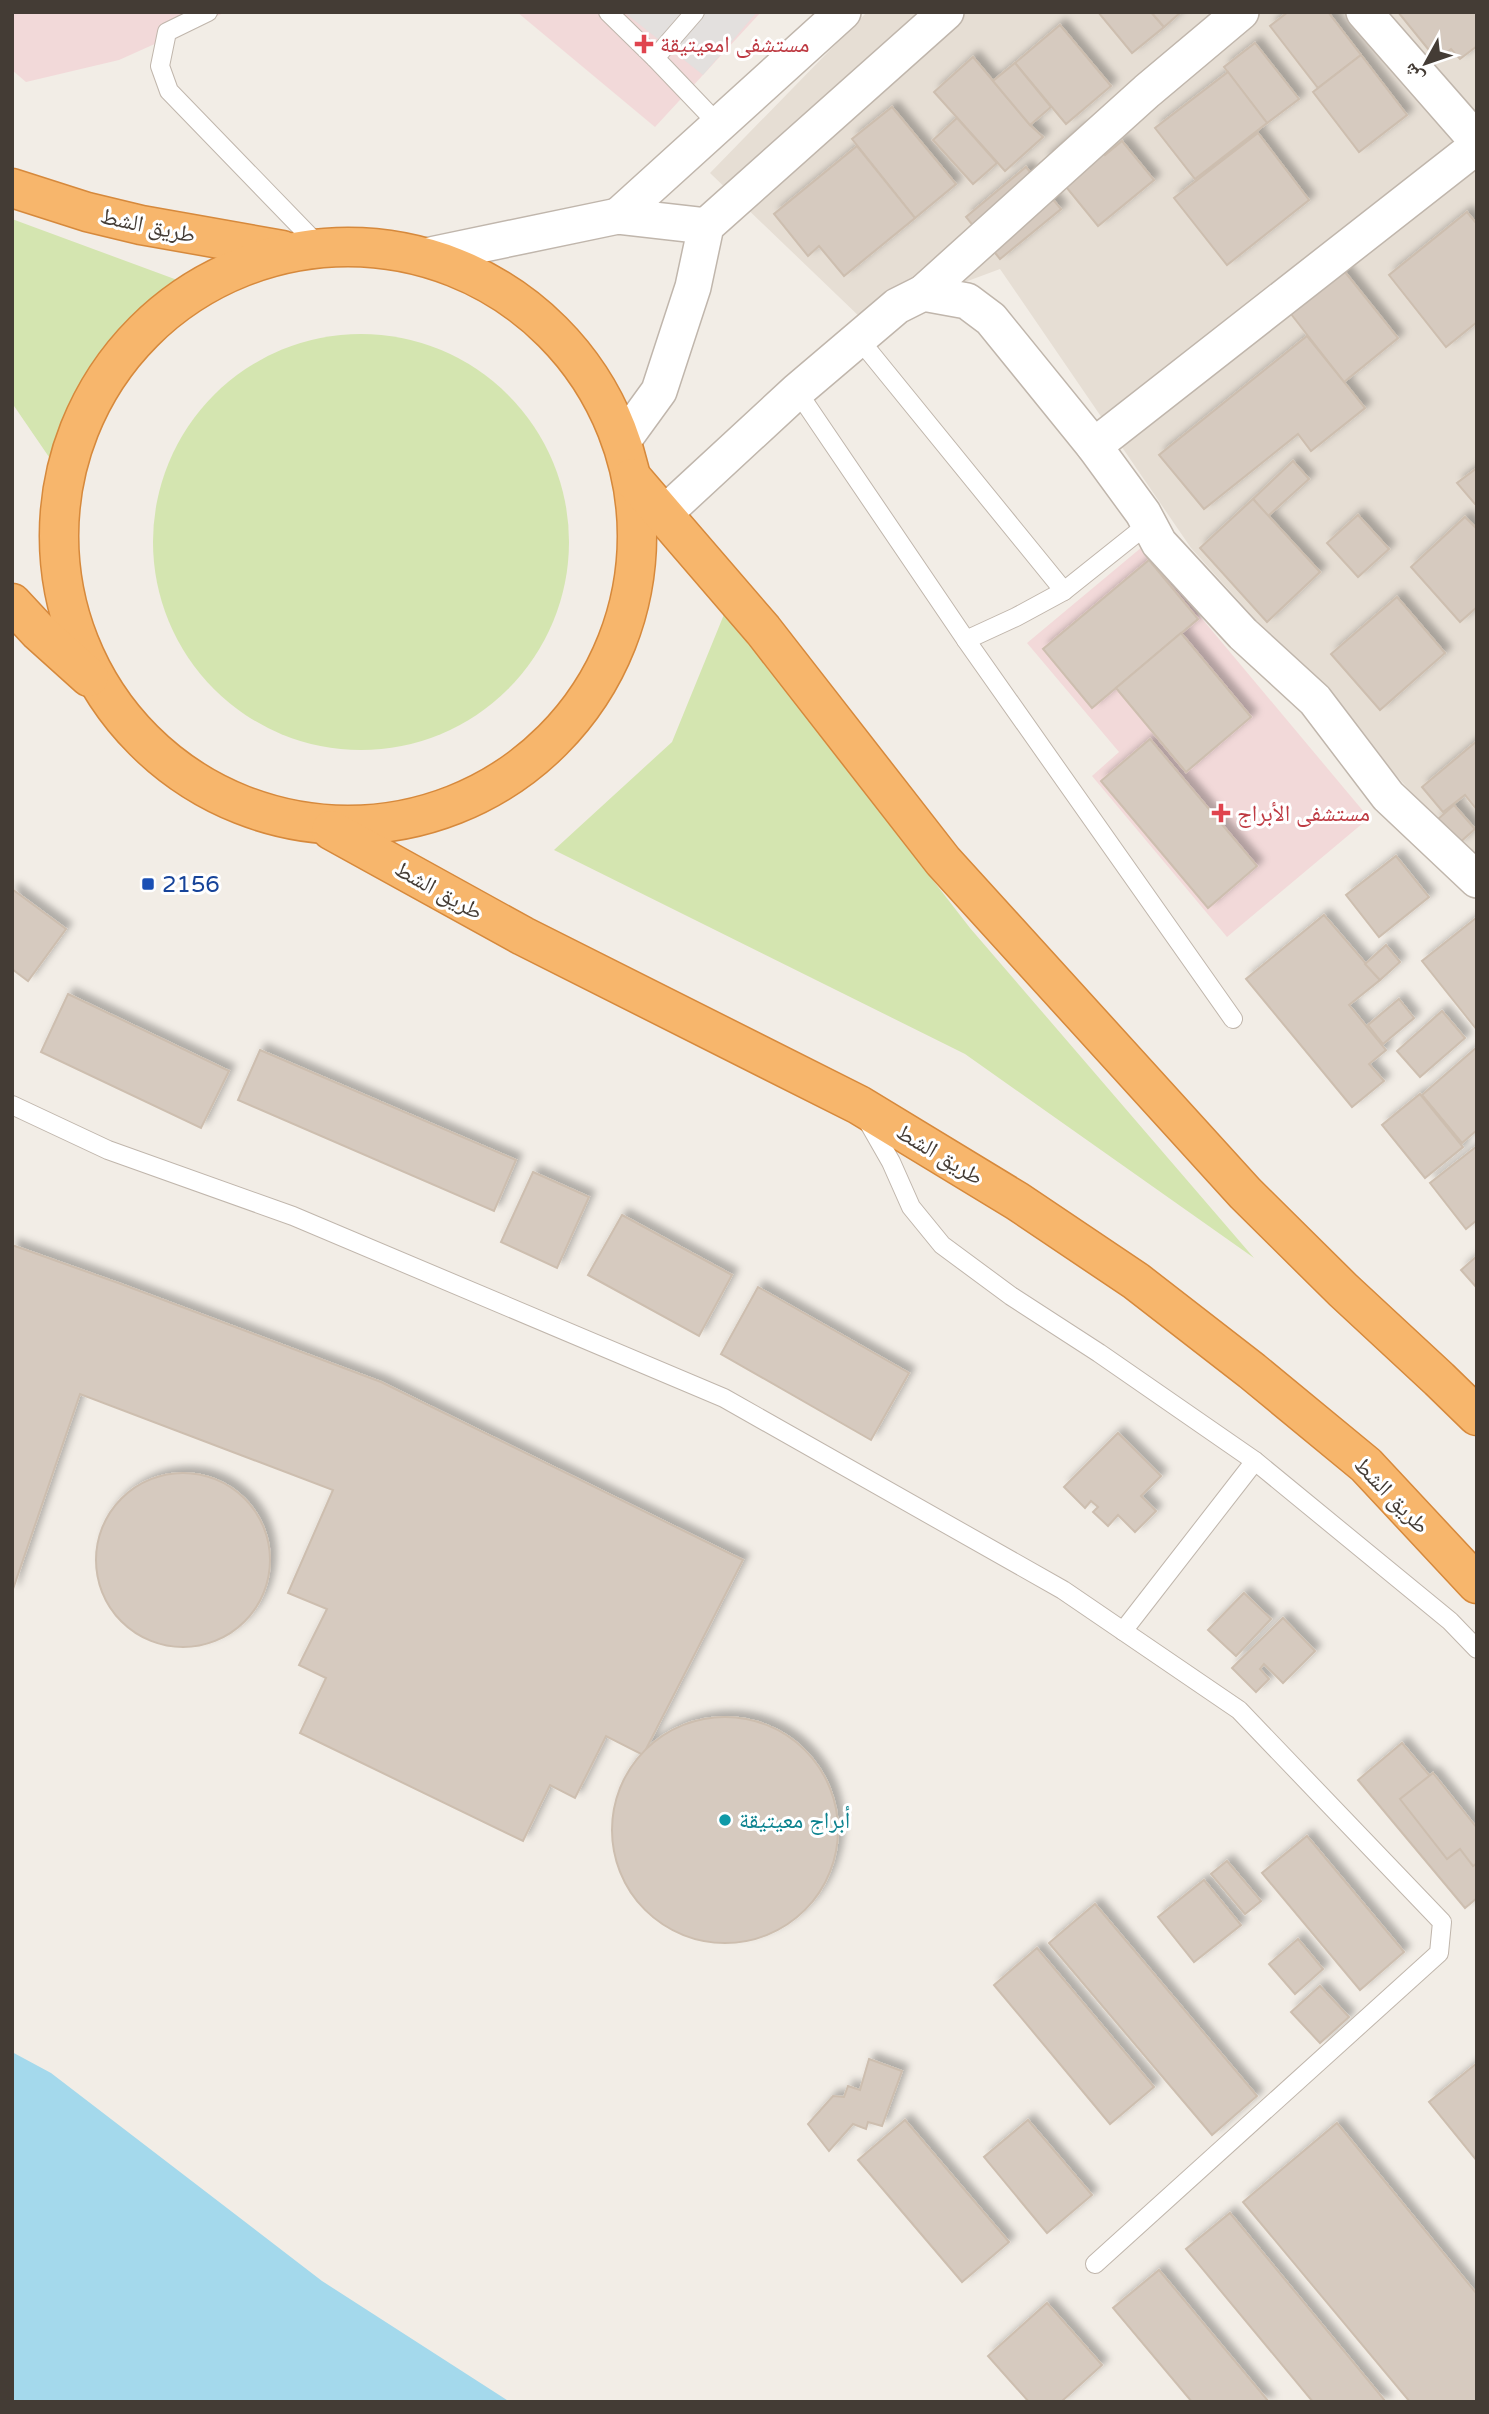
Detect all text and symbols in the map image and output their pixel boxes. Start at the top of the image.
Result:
north arrow [1391,28,1461,98]
place label: مستشفى امعيتيقة [660,31,810,59]
marker: مستشفى امعيتيقة [634,34,654,54]
text: ش [1399,58,1429,88]
street label: طريق الشط [98,202,198,250]
place label: مستشفى الأبراج [1237,800,1370,828]
marker: مستشفى الأبراج [1211,803,1231,823]
street label: طريق الشط [390,855,488,927]
place label: 2156 [162,871,220,899]
marker: 2156 [140,876,156,892]
street label: طريق الشط [891,1118,988,1192]
street label: طريق الشط [1348,1451,1435,1540]
place label: أبراج معيتيقة [739,1806,850,1835]
marker: أبراج معيتيقة [717,1812,733,1828]

